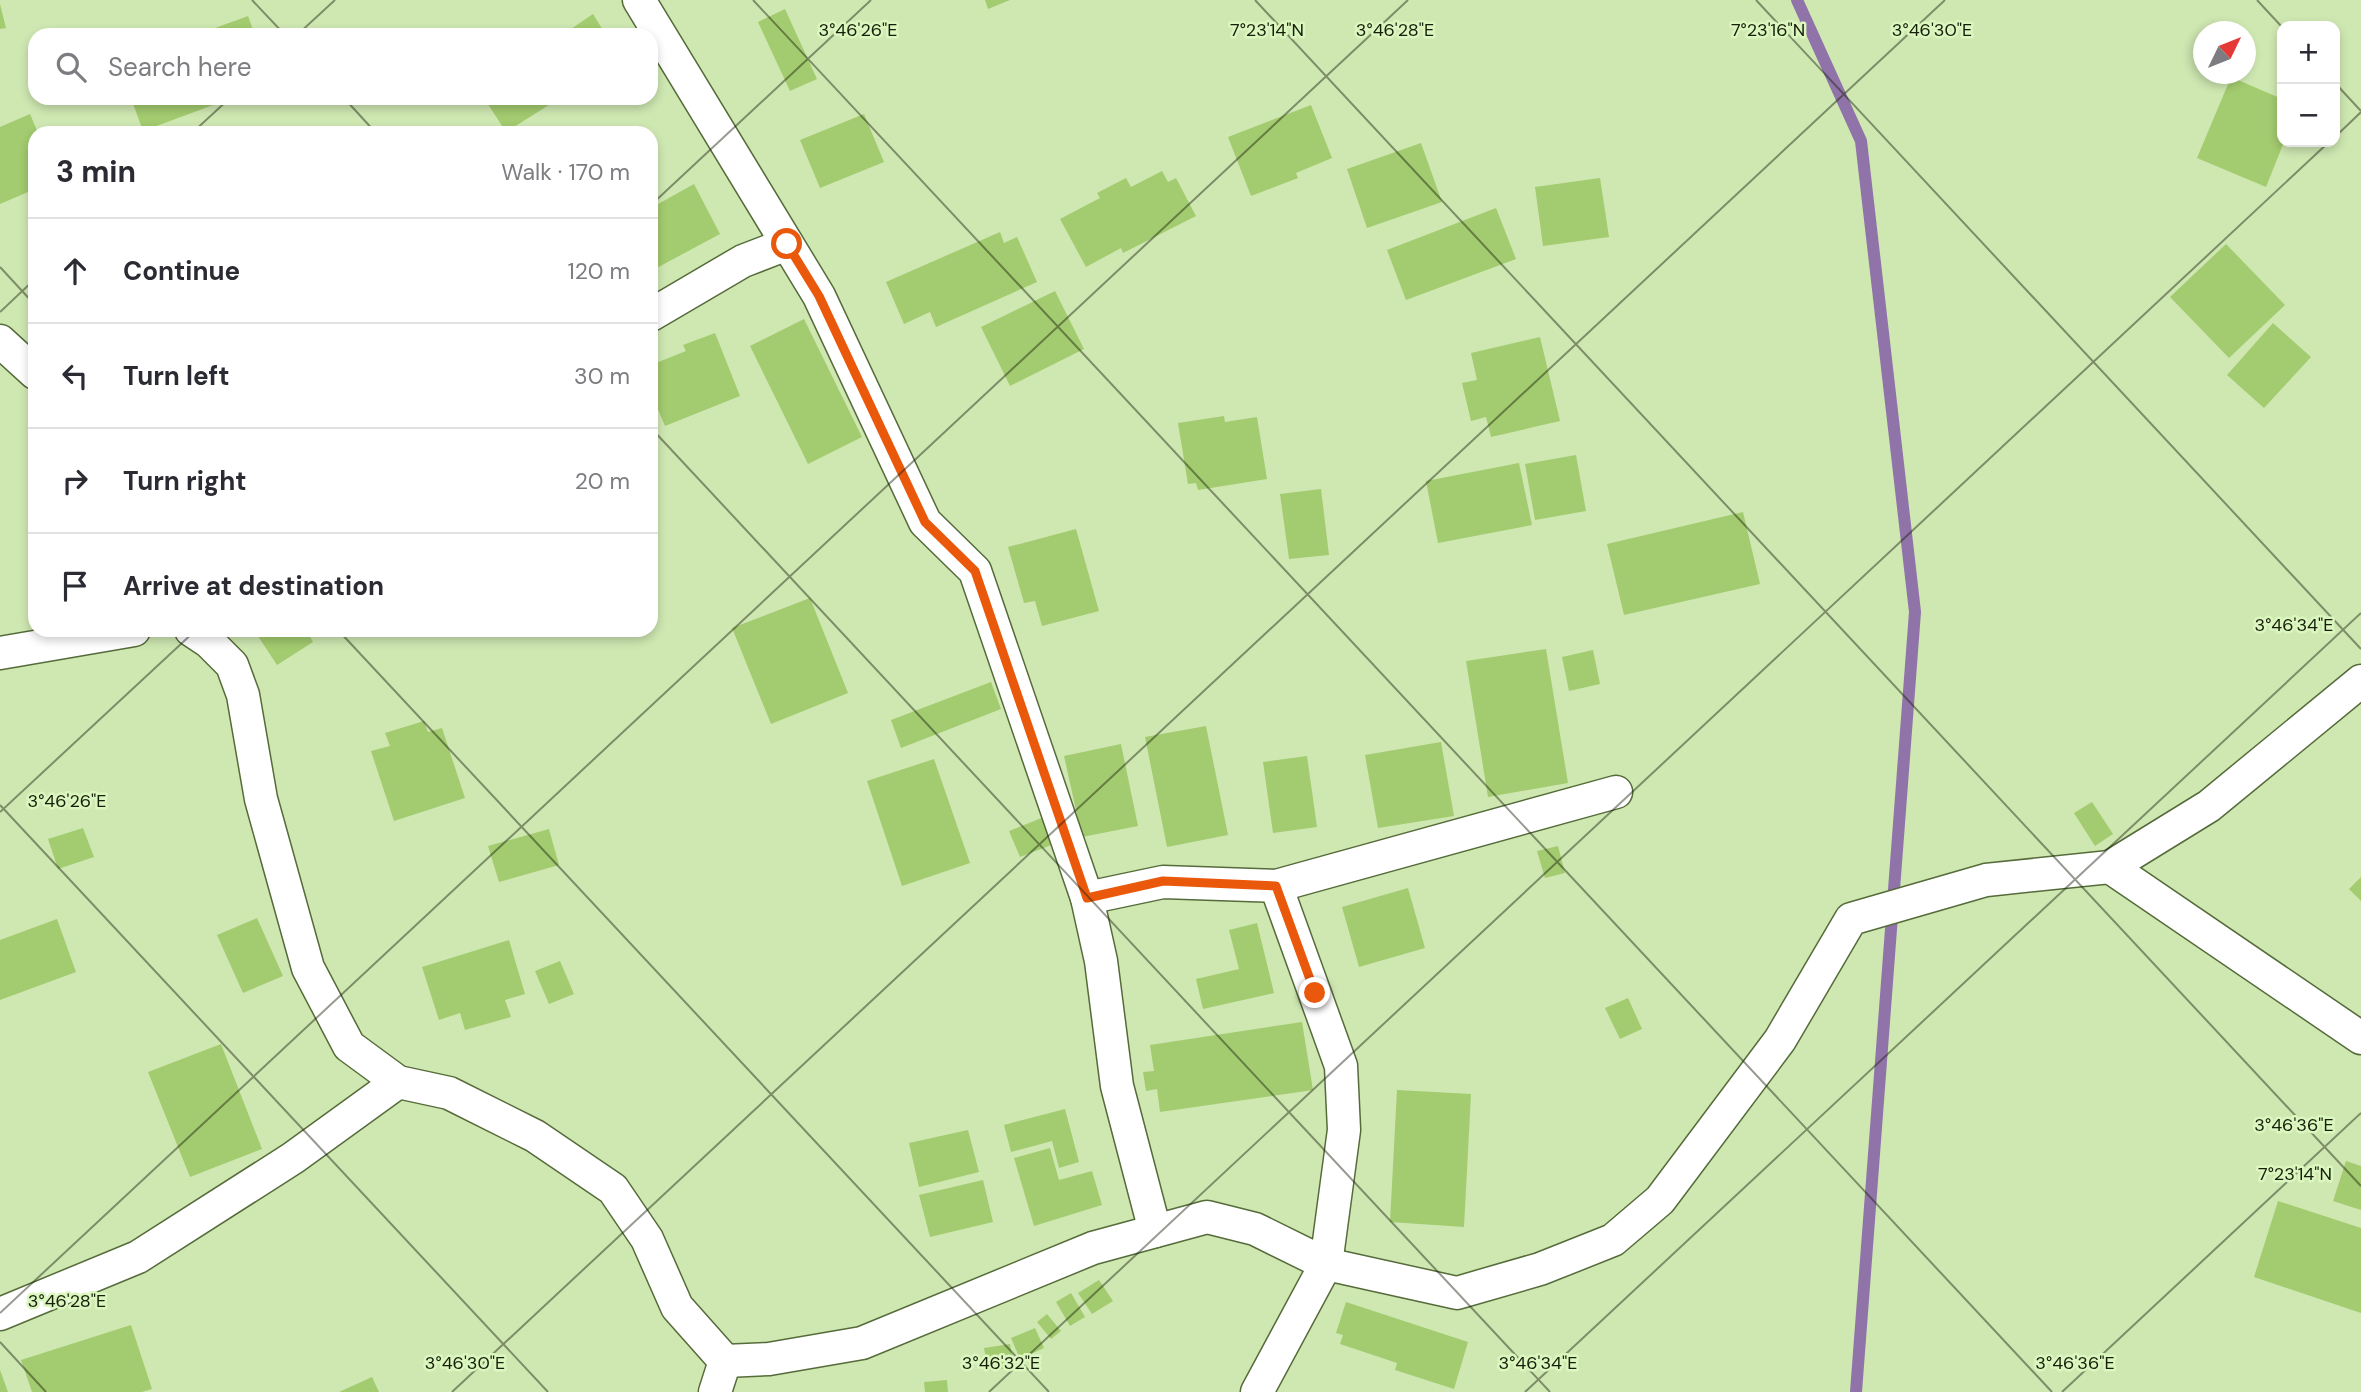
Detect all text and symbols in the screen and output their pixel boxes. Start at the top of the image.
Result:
text: 3°46'26"E [819,18,897,42]
text: 7°23'14"N [1230,18,1304,42]
text: 3°46'28"E [1356,18,1434,42]
text: 7°23'16"N [1731,18,1805,42]
text: 3°46'30"E [1892,18,1972,42]
north arrow [2193,21,2256,84]
map controls [2277,21,2340,147]
button: + [2277,21,2340,84]
search box [28,28,658,105]
icon: search [52,48,90,86]
text: Search here [108,50,251,84]
button: − [2277,84,2340,147]
text: 3 min [56,152,136,191]
text: Walk · 170 m [501,157,630,187]
route start [771,228,802,259]
icon: ahead [56,252,94,290]
text: Continue [123,254,240,288]
text: 120 m [567,256,630,286]
icon: left [56,357,94,395]
text: Turn left [123,359,230,393]
text: 30 m [574,361,630,391]
icon: right [56,462,94,500]
text: Turn right [123,464,247,498]
text: 20 m [575,466,630,496]
icon: arrive [56,567,94,605]
text: Arrive at destination [123,569,384,603]
text: 3°46'34"E [2255,613,2333,637]
text: 3°46'26"E [28,789,106,813]
route end [1299,977,1330,1008]
text: 3°46'36"E [2254,1113,2334,1137]
text: 7°23'14"N [2258,1162,2332,1186]
text: 3°46'28"E [28,1289,106,1313]
text: 3°46'30"E [425,1351,505,1375]
text: 3°46'32"E [962,1351,1040,1375]
text: 3°46'34"E [1499,1351,1577,1375]
text: 3°46'36"E [2035,1351,2115,1375]

